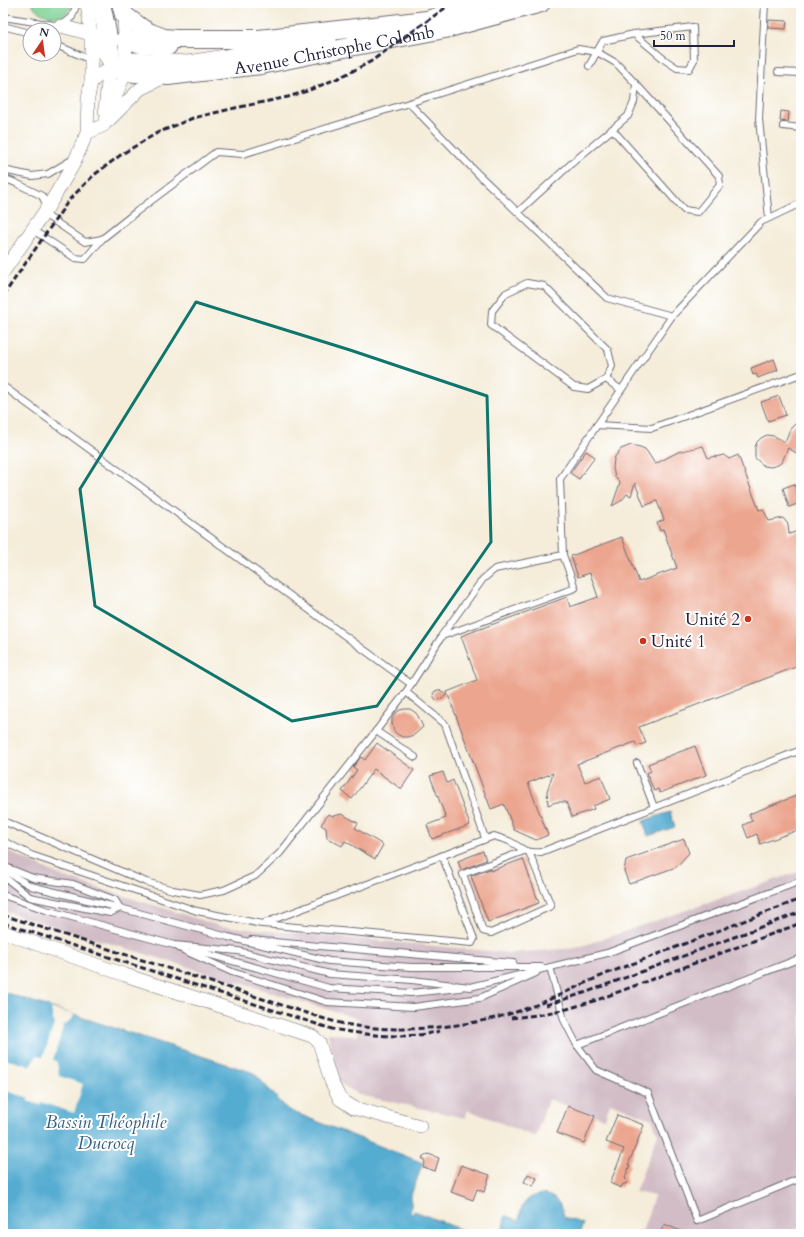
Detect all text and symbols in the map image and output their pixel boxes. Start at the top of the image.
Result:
street label: Avenue Christophe Colomb [233,20,436,80]
north arrow [22,22,62,62]
scale bar [654,22,734,48]
text: N [38,24,51,41]
text: 50 m [660,28,687,44]
place label: Unité 2 [685,608,740,631]
marker: Unité 2 [743,614,753,624]
place label: Unité 1 [651,630,706,653]
marker: Unité 1 [638,636,648,646]
water label: Bassin Théophile Ducrocq [46,1110,167,1156]

